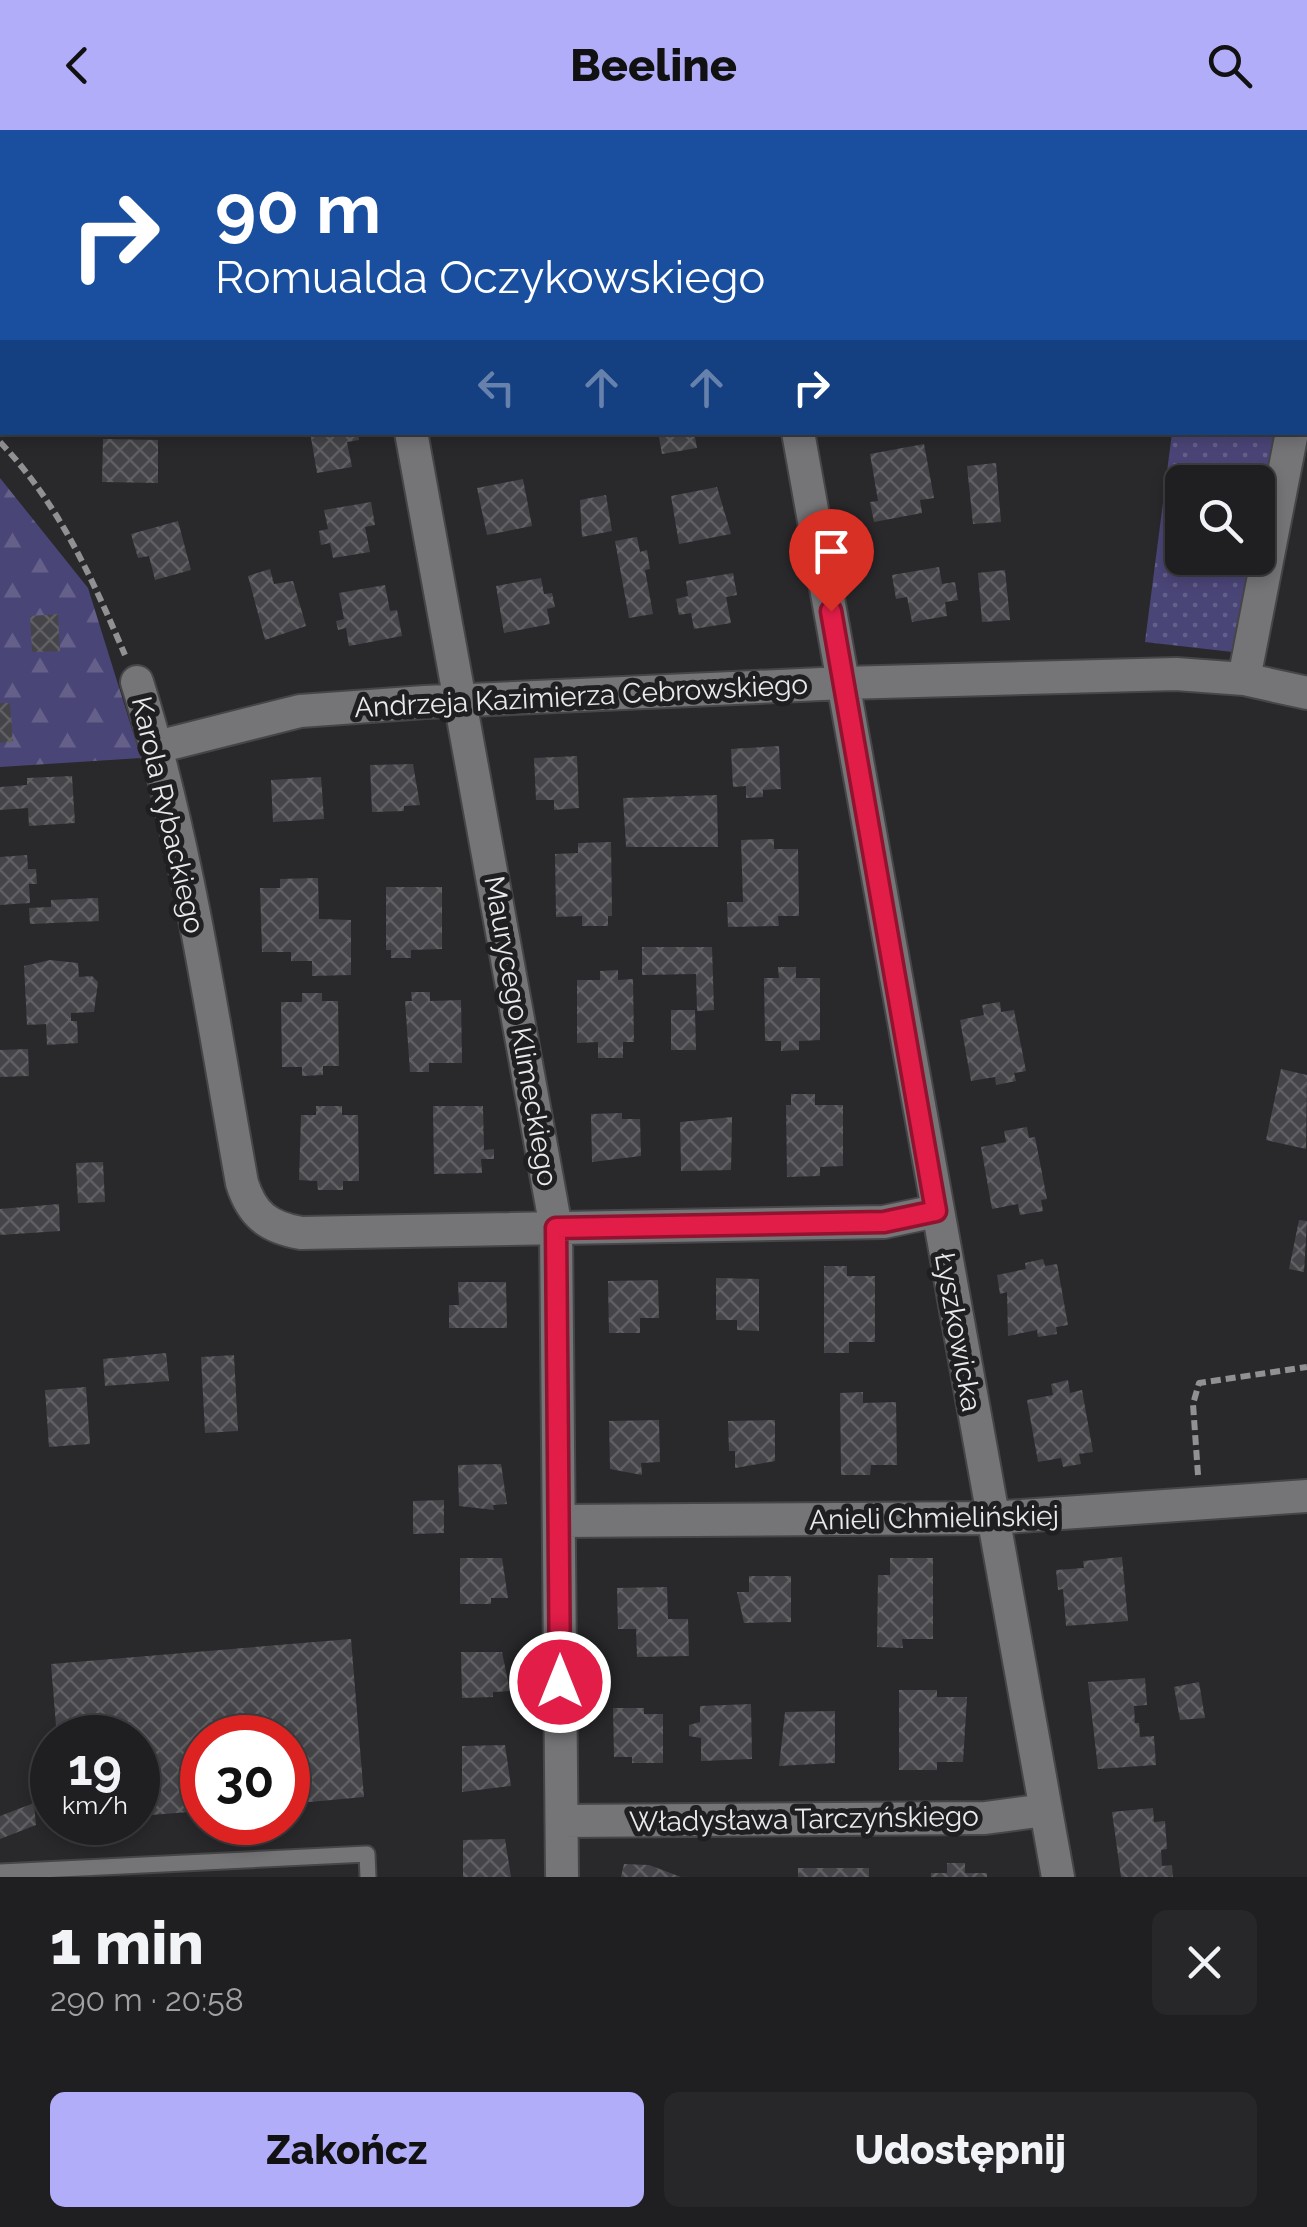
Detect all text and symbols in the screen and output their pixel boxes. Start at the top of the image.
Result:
icon: back [50,38,105,93]
icon: search [1202,38,1257,93]
text: Beeline [570,39,737,92]
text: 90 m [215,167,381,249]
icon: right [50,170,180,300]
text: Romualda Oczykowskiego [215,251,765,304]
icon: left [469,360,524,415]
icon: ahead [574,360,629,415]
icon: ahead [679,360,734,415]
icon: right [784,360,839,415]
map controls [1165,465,1275,575]
button: search [1165,465,1275,575]
pin [789,509,874,612]
icon: arrive [804,524,859,579]
street label: Andrzeja Kazimierza Cebrowskiego [353,668,809,724]
street label: Karola Rybackiego [125,693,211,937]
street label: Maurycego Klimeckiego [477,873,565,1189]
street label: Łyszkowicka [928,1250,988,1414]
street label: Anieli Chmielińskiej [809,1499,1059,1537]
position arrow [508,1630,612,1734]
speed limit sign: 30 [180,1715,310,1845]
text: 19 [68,1738,122,1797]
text: km/h [62,1790,128,1820]
street label: Władysława Tarczyńskiego [629,1799,979,1839]
text: 1 min [50,1908,204,1978]
button: close [1152,1910,1257,2015]
text: 290 m · 20:58 [50,1981,244,2018]
button: Zakończ [50,2092,644,2207]
button: Udostępnij [664,2092,1257,2207]

